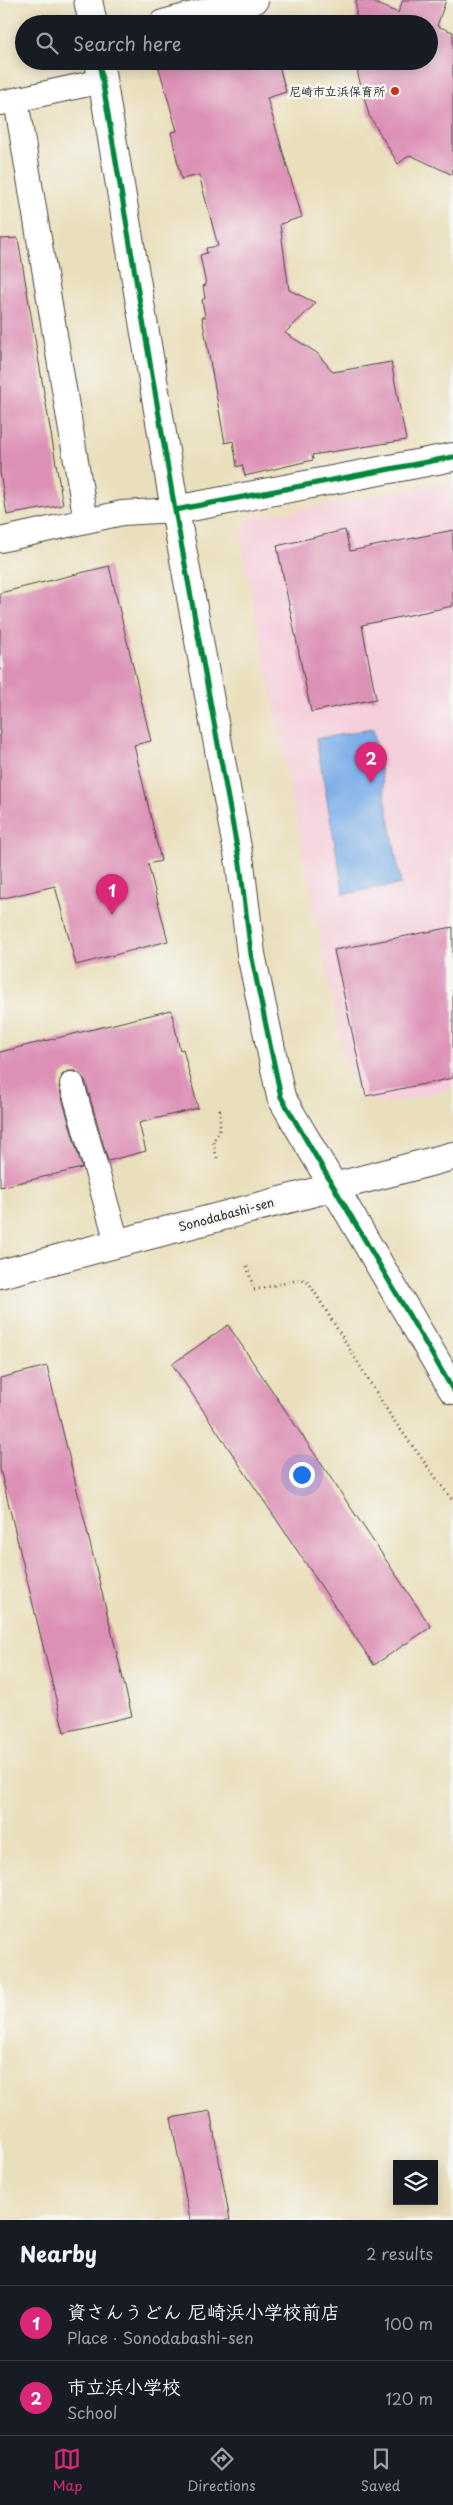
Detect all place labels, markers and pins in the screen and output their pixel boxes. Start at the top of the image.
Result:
place label: 尼崎市立浜保育所 [289,82,386,100]
marker: 尼崎市立浜保育所 [389,85,401,97]
pin: 2 [355,742,387,783]
pin: 1 [96,874,128,915]

